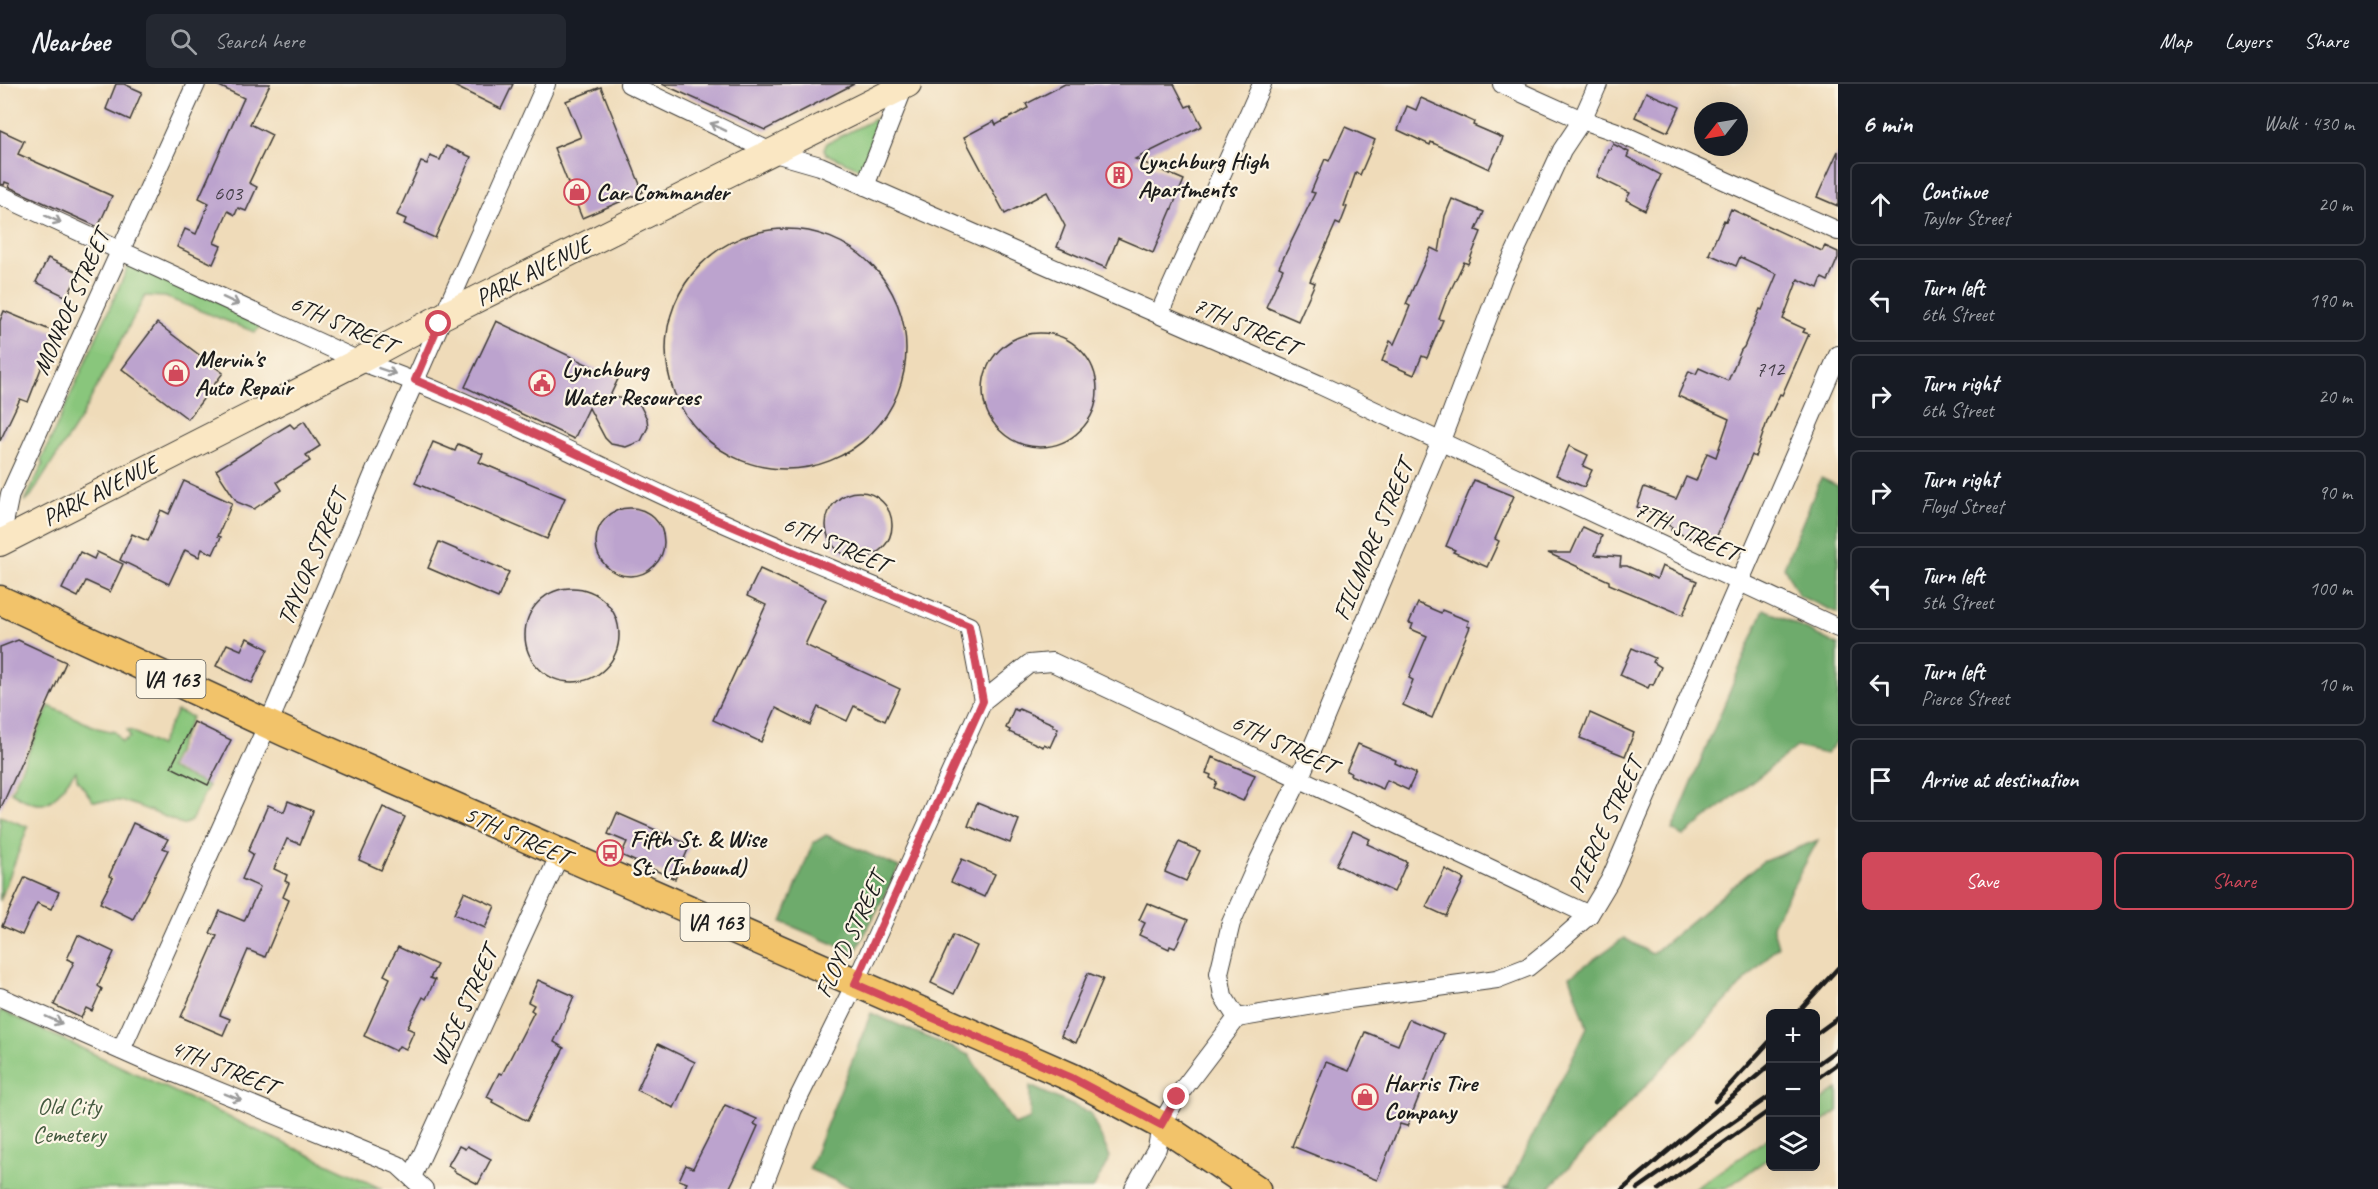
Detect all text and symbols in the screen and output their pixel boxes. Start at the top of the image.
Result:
search box [146,14,566,68]
text: Nearbee [30,24,110,59]
icon: search [167,25,200,58]
text: Search here [215,27,304,55]
text: Map [2159,28,2192,54]
text: Layers [2225,28,2271,54]
text: Share [2304,28,2348,54]
north arrow [1694,102,1748,156]
text: 6 min [1862,107,1912,140]
text: Walk · 430 m [2264,111,2354,136]
one-way arrow [710,121,728,133]
place label: Lynchburg High Apartments [1138,146,1269,204]
building icon: Lynchburg High Apartments [1104,160,1134,190]
shop icon: Car Commander [562,177,592,207]
place label: Car Commander [596,177,731,207]
text: Continue [1921,178,1987,206]
house number: 603 [214,180,244,206]
icon: ahead [1864,188,1897,221]
text: 20 m [2318,192,2352,217]
text: Taylor Street [1921,206,2010,231]
one-way arrow [44,214,62,226]
street label: MONROE STREET [26,220,118,379]
street label: PARK AVENUE [470,228,598,313]
text: Turn left [1921,274,1985,302]
icon: left [1864,284,1897,317]
street label: 6TH STREET [286,287,406,363]
text: 190 m [2309,288,2352,313]
street label: 7TH STREET [1189,289,1309,365]
one-way arrow [221,295,239,307]
text: 6th Street [1921,302,1994,327]
route start [425,310,451,336]
place label: Mervin's Auto Repair [195,344,295,402]
place label: Lynchburg Water Resources [562,354,703,412]
house number: 712 [1756,356,1786,382]
shop icon: Mervin's Auto Repair [161,358,191,388]
one-way arrow [377,366,396,377]
public building icon: Lynchburg Water Resources [527,368,557,398]
text: Turn right [1921,370,1998,398]
icon: right [1864,380,1897,413]
text: 20 m [2318,384,2352,409]
text: 6th Street [1921,398,1994,423]
street label: PARK AVENUE [37,448,165,533]
street label: FILLMORE STREET [1326,450,1422,624]
text: Turn right [1921,466,1998,494]
icon: right [1864,476,1897,509]
text: 90 m [2318,480,2352,505]
street label: TAYLOR STREET [270,481,356,630]
street label: 7TH STREET [1630,494,1750,571]
text: Floyd Street [1921,494,2004,519]
street label: 6TH STREET [779,508,899,582]
text: Turn left [1921,562,1985,590]
icon: left [1864,572,1897,605]
text: 100 m [2309,576,2352,601]
text: 5th Street [1921,590,1994,615]
text: Turn left [1921,658,1985,686]
road number: VA 163 [136,660,206,698]
icon: left [1864,668,1897,701]
text: 10 m [2318,672,2352,697]
text: Pierce Street [1921,686,2009,711]
street label: 6TH STREET [1227,707,1347,784]
street label: PIERCE STREET [1561,748,1652,897]
icon: arrive [1864,764,1897,797]
text: Arrive at destination [1921,766,2078,794]
street label: 5TH STREET [460,798,580,874]
place label: Fifth St. & Wise St. (Inbound) [630,824,768,882]
bus stop icon: Fifth St. & Wise St. (Inbound) [595,838,625,868]
button: Save [1862,852,2102,910]
button: Share [2114,852,2354,910]
street label: FLOYD STREET [808,862,895,1002]
road number: VA 163 [680,903,750,941]
street label: WISE STREET [423,936,507,1070]
map controls [1766,1009,1820,1171]
button: + [1766,1009,1820,1063]
one-way arrow [44,1015,62,1026]
street label: 4TH STREET [166,1032,287,1104]
button: − [1766,1063,1820,1117]
place label: Harris Tire Company [1384,1068,1479,1126]
shop icon: Harris Tire Company [1350,1082,1380,1112]
route end [1163,1083,1189,1109]
park label: Old City Cemetery [33,1091,107,1149]
one-way arrow [223,1092,241,1103]
button: layers [1766,1117,1820,1171]

